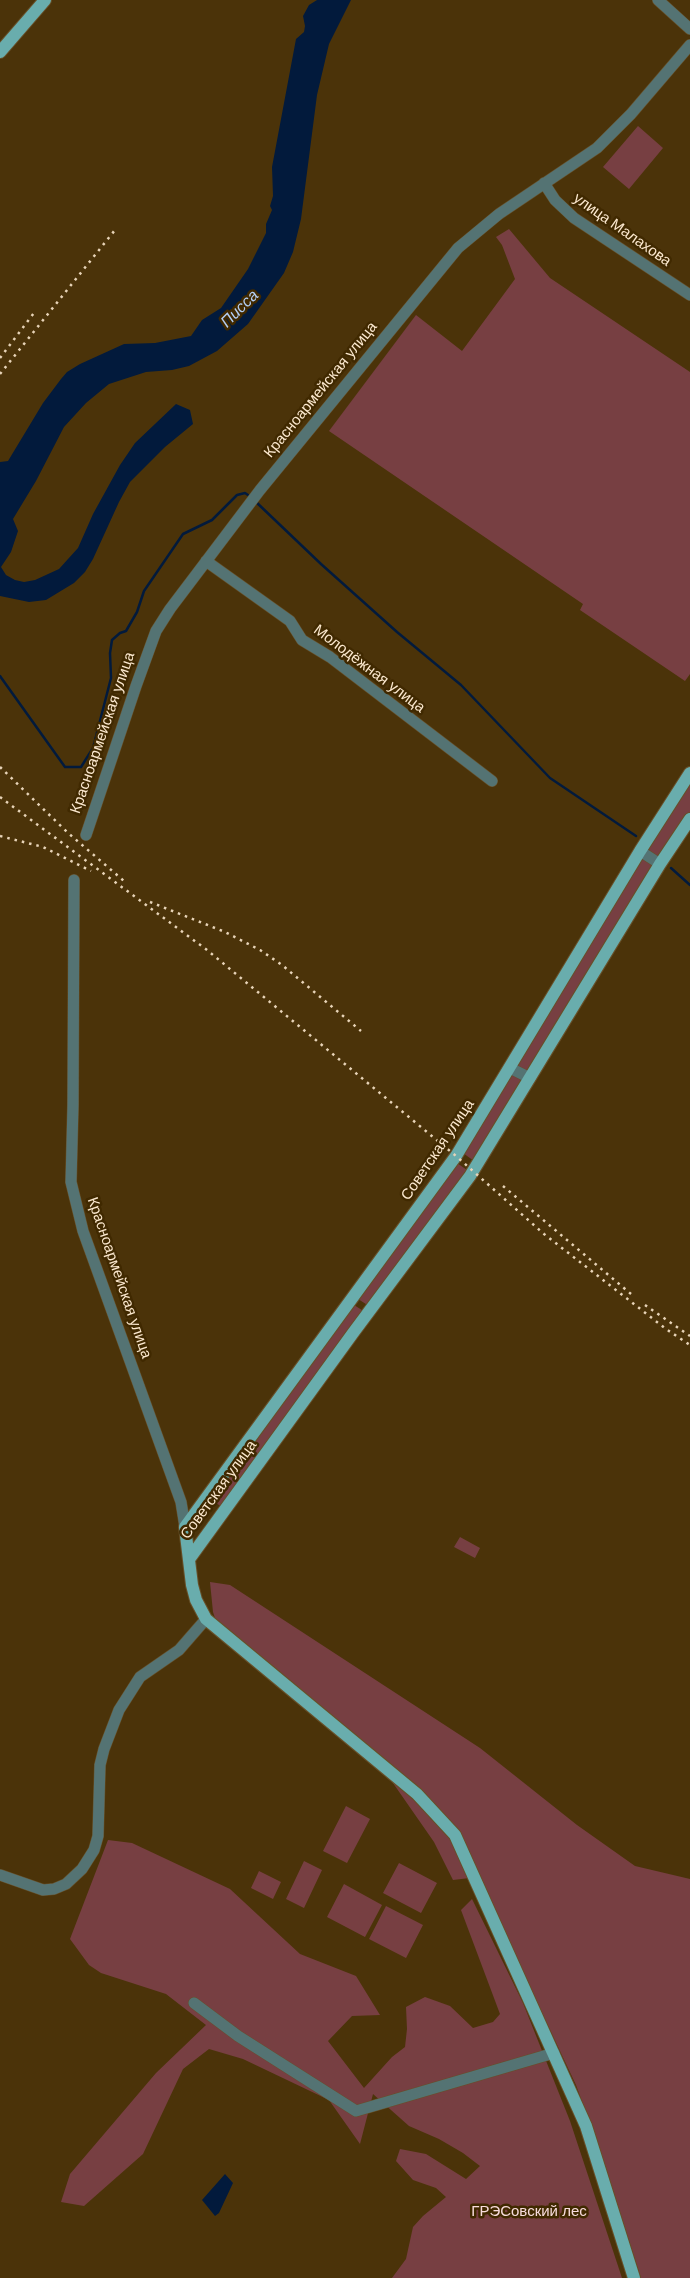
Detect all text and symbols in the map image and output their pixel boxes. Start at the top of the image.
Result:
street label: улица Малахова [570,190,674,270]
water label: Писса [217,286,263,332]
street label: Красноармейская улица [261,318,381,462]
street label: Молодёжная улица [310,621,428,717]
street label: Красноармейская улица [67,650,139,816]
street label: Советская улица [398,1096,478,1204]
street label: Красноармейская улица [83,1195,155,1361]
street label: Советская улица [177,1437,261,1543]
park label: ГРЭСовский лес [471,2203,587,2221]

